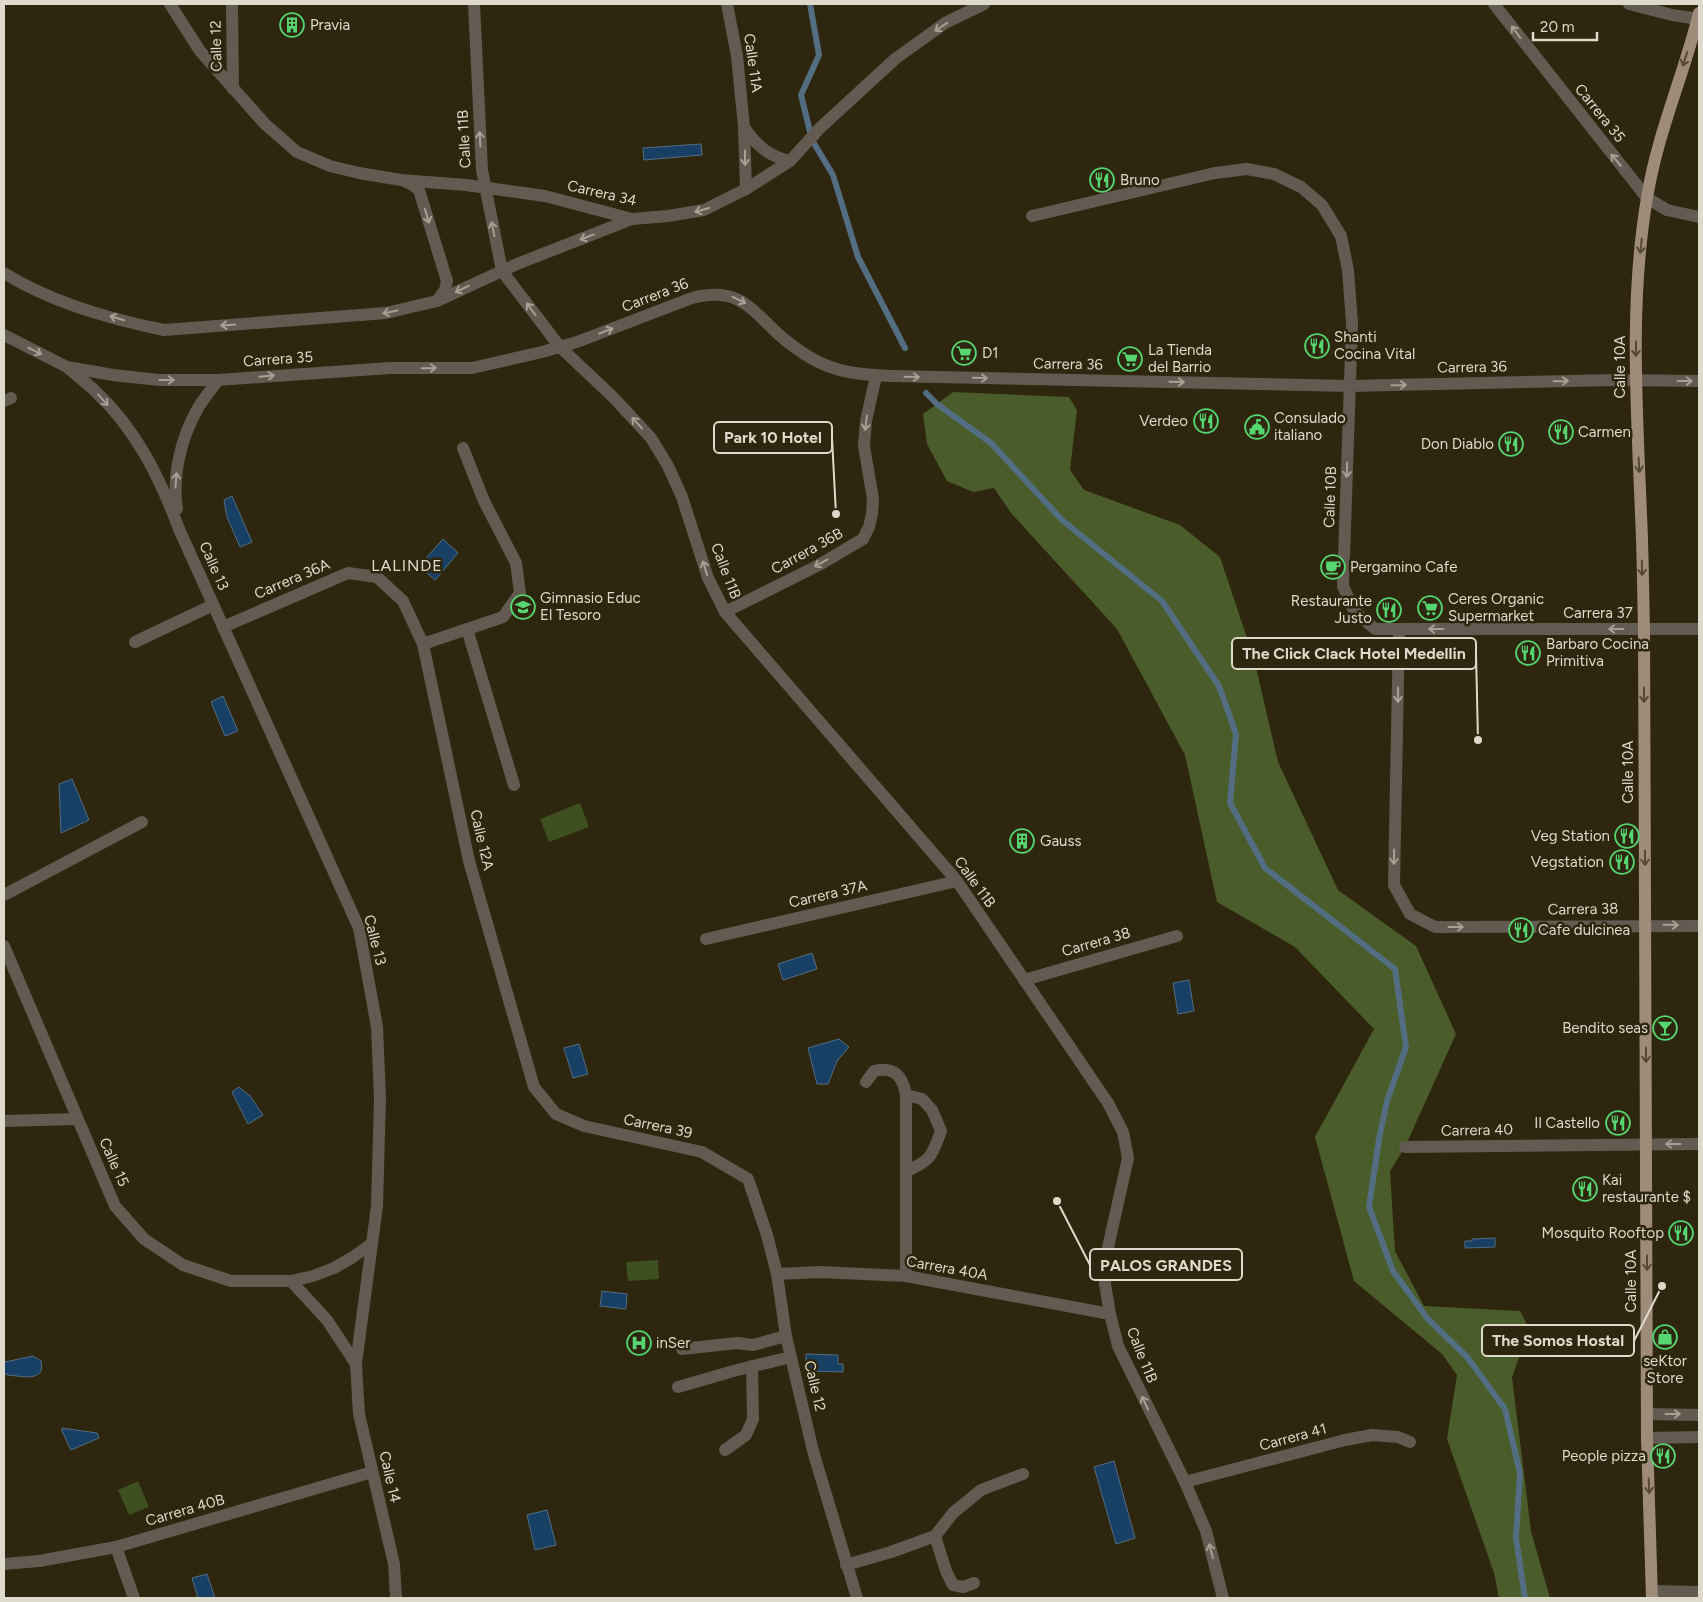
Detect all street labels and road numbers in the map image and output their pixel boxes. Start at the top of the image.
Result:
street label: Calle 12 [207,20,225,72]
street label: Calle 11A [740,32,766,94]
street label: Carrera 35 [1571,80,1629,146]
street label: Calle 11B [453,109,475,169]
street label: Carrera 34 [566,176,638,210]
street label: Carrera 36 [619,274,691,316]
street label: Calle 10A [1611,336,1629,398]
street label: Carrera 35 [242,348,314,370]
street label: Carrera 36 [1033,354,1104,374]
street label: Carrera 36 [1437,357,1508,377]
street label: Calle 10B [1320,466,1340,528]
street label: Carrera 36B [768,524,846,578]
street label: Calle 13 [195,539,233,593]
street label: Calle 11B [707,540,745,602]
street label: Carrera 36A [252,555,332,603]
street label: Carrera 37 [1563,604,1633,622]
street label: Calle 10A [1619,741,1637,803]
street label: Calle 12A [466,808,498,872]
street label: Calle 11B [951,853,999,911]
street label: Carrera 37A [787,876,869,912]
street label: Carrera 38 [1548,899,1618,919]
street label: Calle 13 [360,913,390,967]
street label: Carrera 38 [1060,924,1132,960]
street label: Carrera 39 [622,1110,694,1142]
street label: Carrera 40 [1441,1120,1513,1140]
street label: Calle 15 [95,1135,133,1189]
street label: Calle 10A [1622,1250,1640,1312]
street label: Carrera 40A [905,1252,989,1284]
street label: Calle 11B [1123,1325,1161,1385]
street label: Calle 12 [800,1359,830,1413]
street label: Carrera 41 [1257,1419,1329,1455]
street label: Calle 14 [375,1449,405,1505]
street label: Carrera 40B [143,1490,227,1530]

